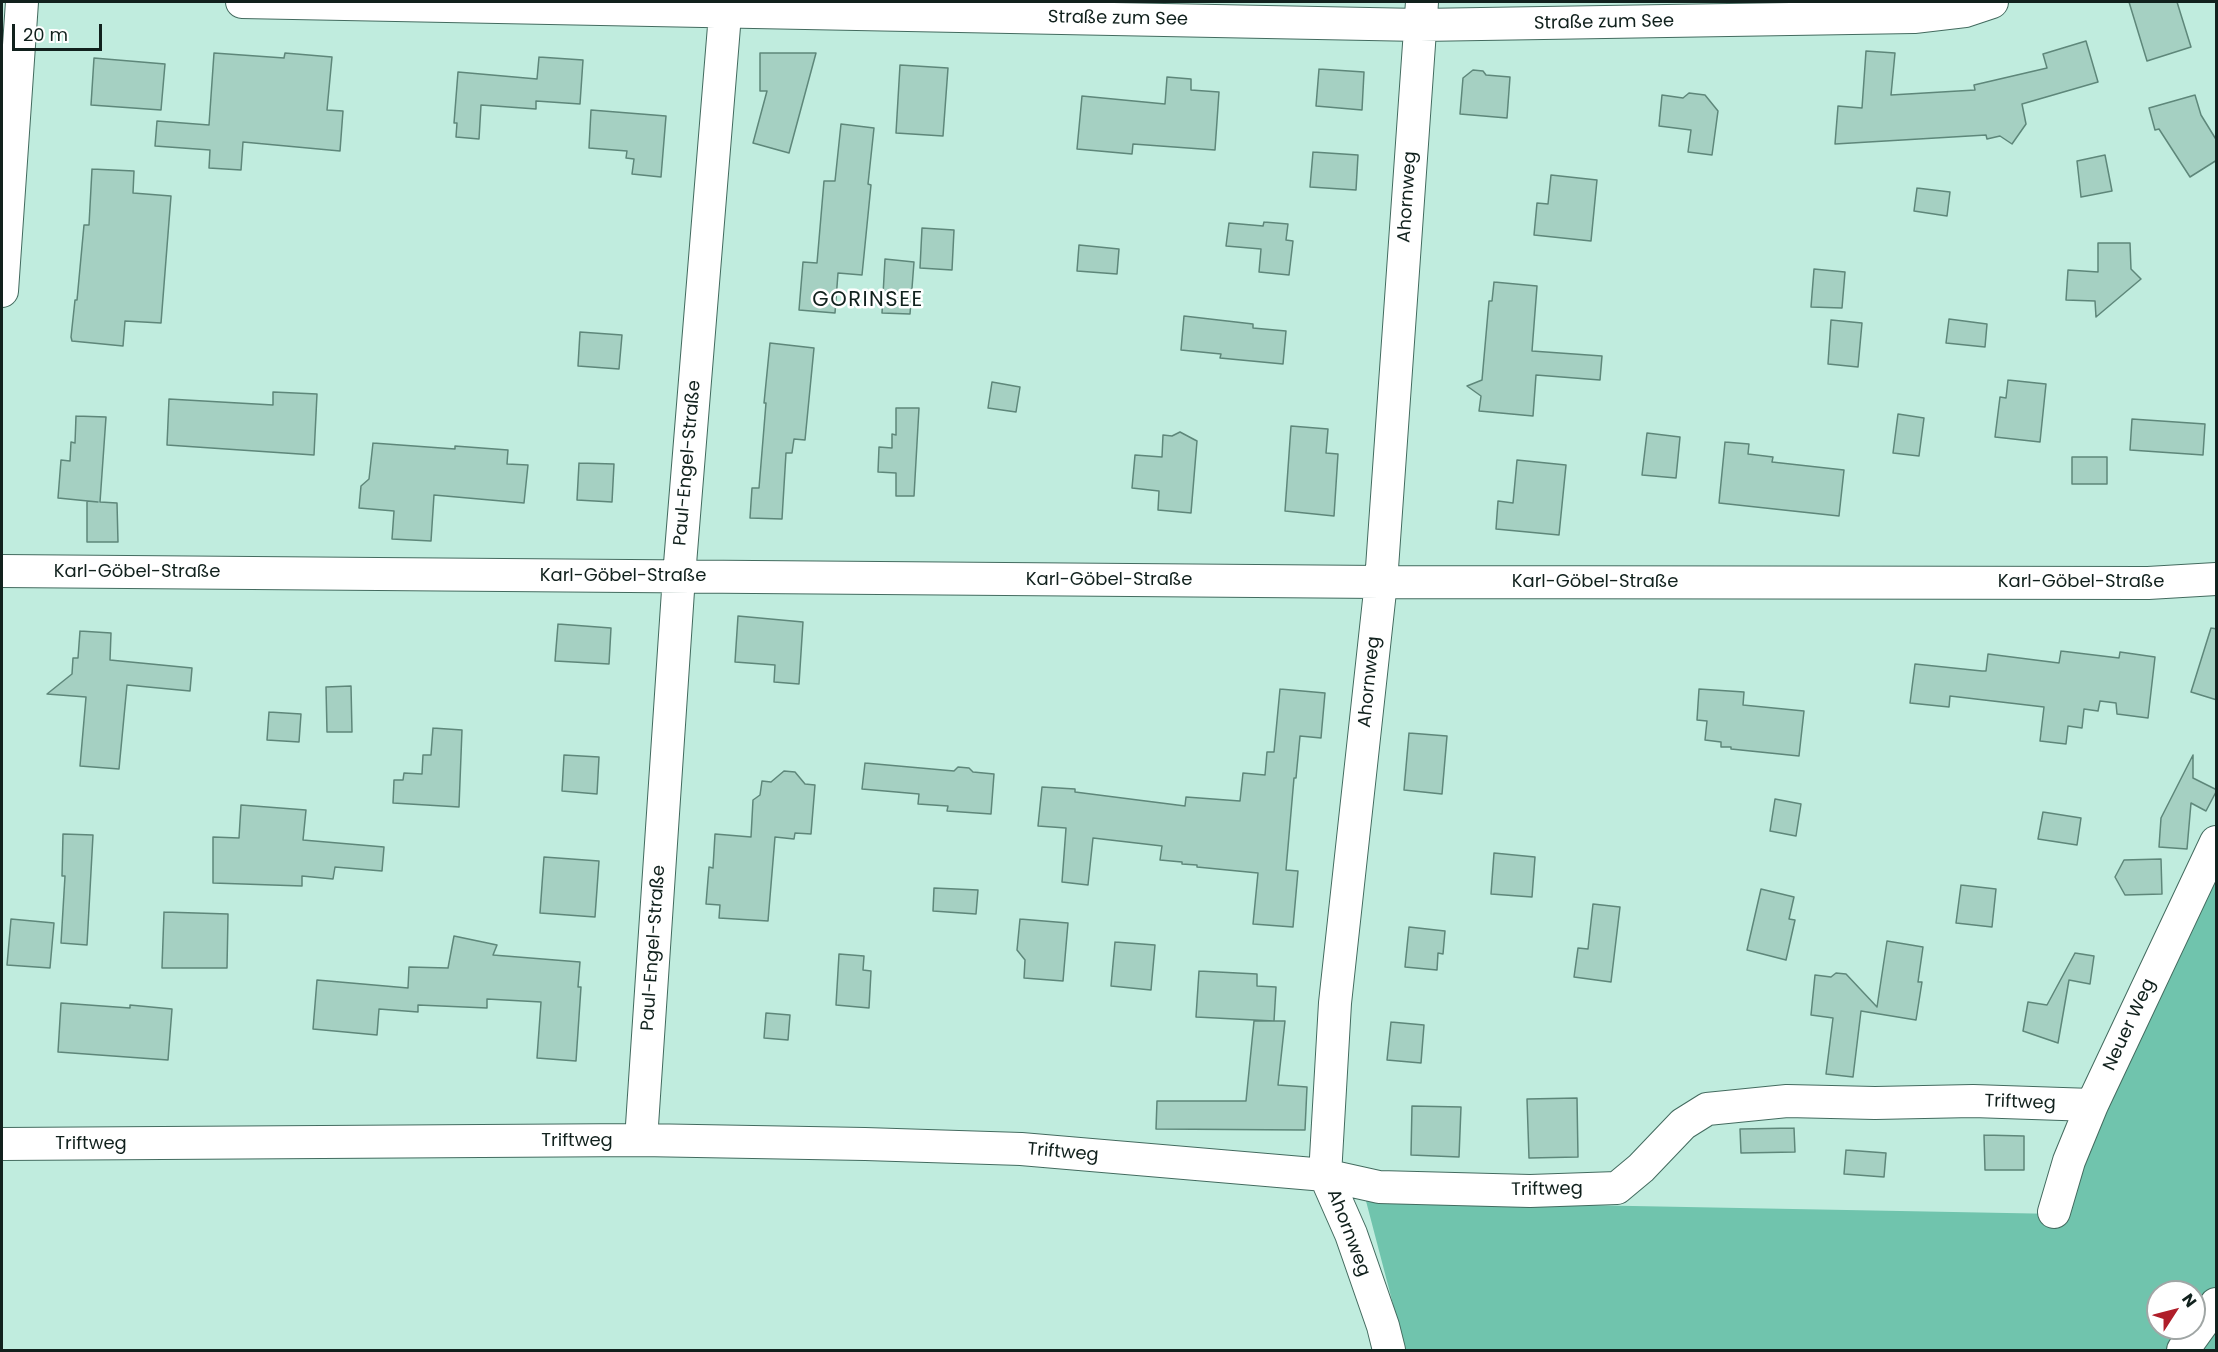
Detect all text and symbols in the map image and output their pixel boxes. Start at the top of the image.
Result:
street label: Straße zum See [1048,7,1188,31]
street label: Straße zum See [1534,11,1674,35]
scale bar [15,12,105,50]
text: 20 m [23,22,68,47]
street label: Ahornweg [1394,151,1422,243]
district label: GORINSEE [812,288,924,314]
street label: Paul-Engel-Straße [670,379,706,547]
street label: Karl-Göbel-Straße [54,561,220,583]
street label: Karl-Göbel-Straße [540,565,706,587]
street label: Karl-Göbel-Straße [1026,569,1192,591]
street label: Karl-Göbel-Straße [1512,571,1678,593]
street label: Karl-Göbel-Straße [1998,571,2164,593]
street label: Ahornweg [1354,635,1386,729]
street label: Paul-Engel-Straße [637,864,671,1032]
street label: Neuer Weg [2099,976,2161,1074]
street label: Triftweg [1984,1091,2056,1115]
street label: Triftweg [541,1130,613,1152]
street label: Triftweg [55,1133,127,1155]
street label: Triftweg [1026,1139,1100,1167]
street label: Triftweg [1511,1179,1583,1201]
street label: Ahornweg [1322,1186,1374,1280]
north arrow [2146,1280,2206,1340]
text: N [2177,1289,2202,1312]

